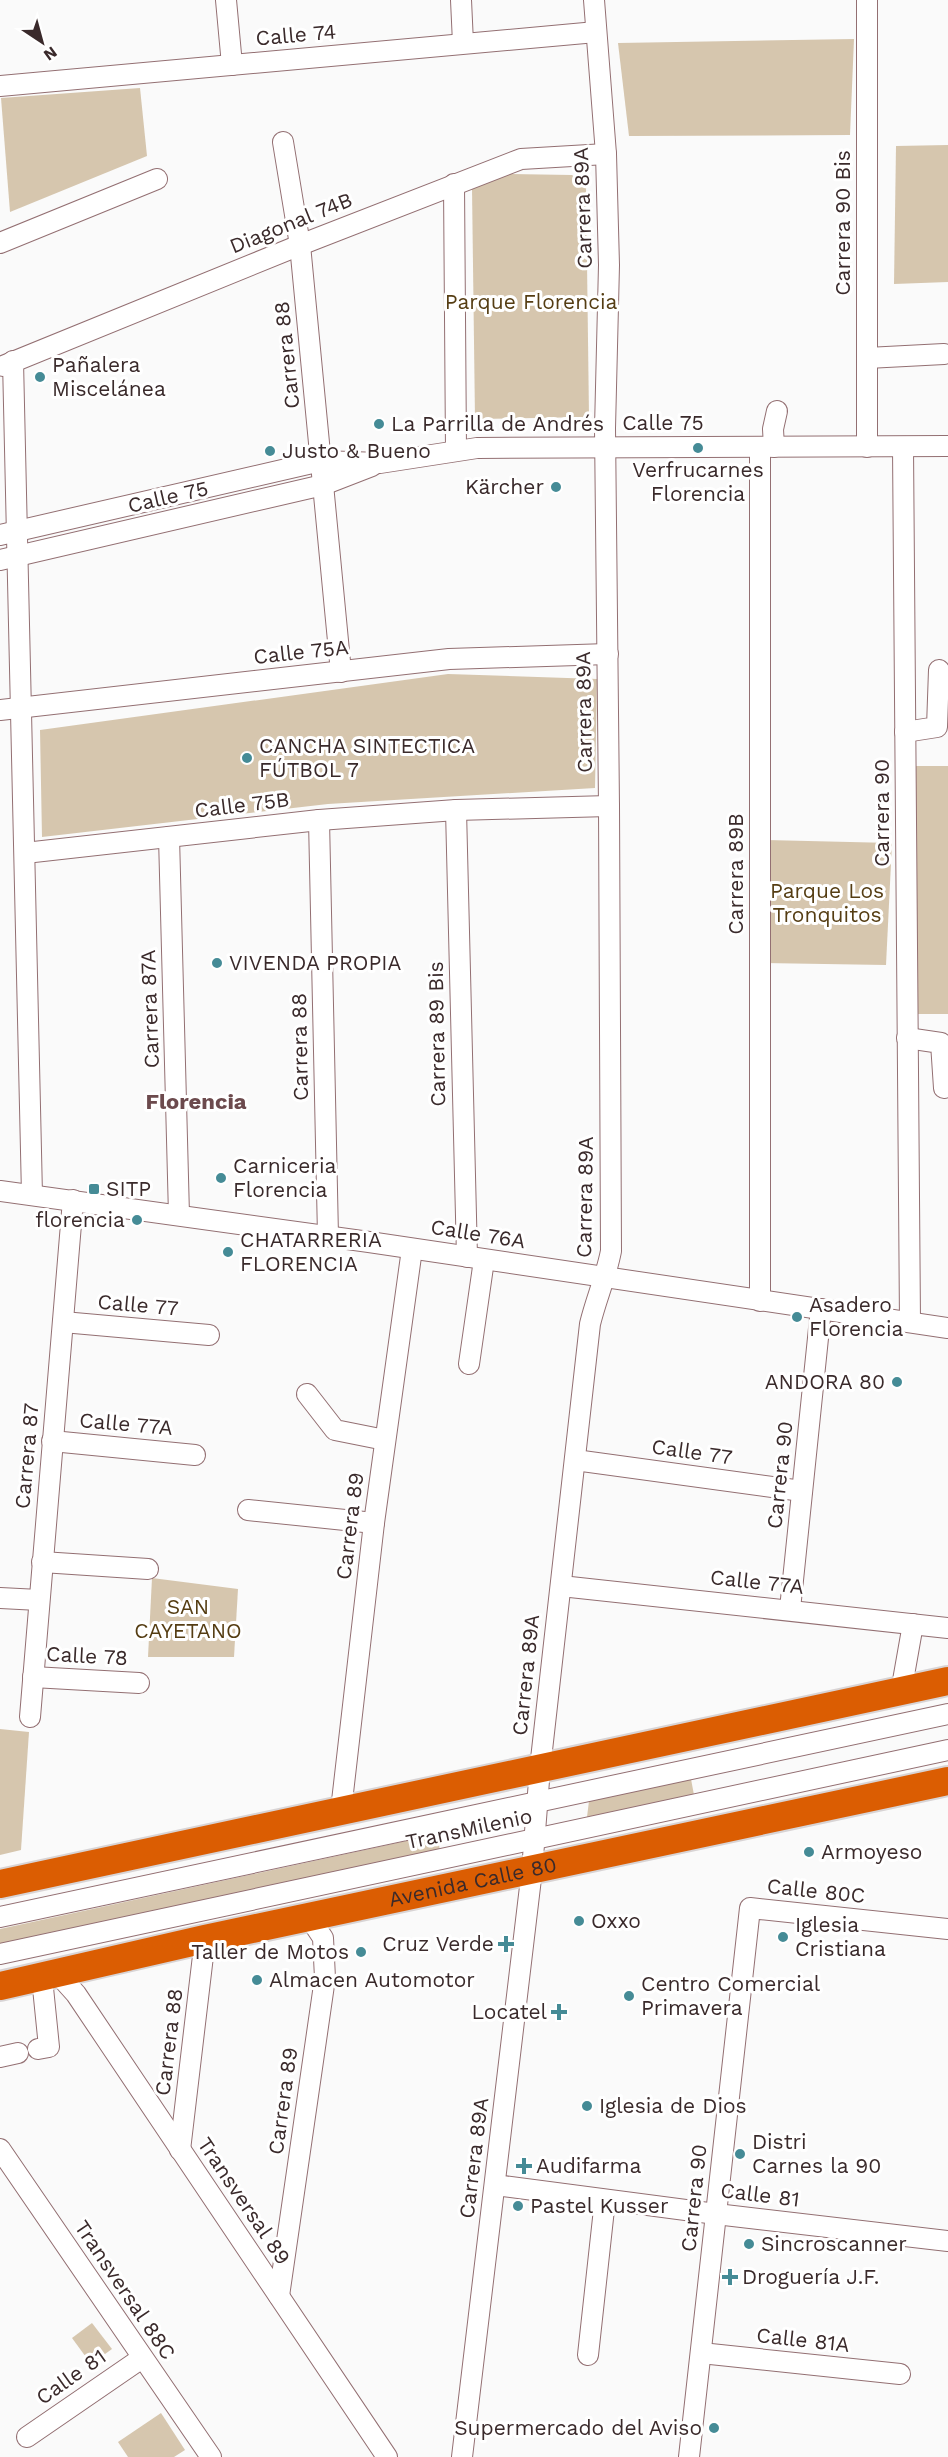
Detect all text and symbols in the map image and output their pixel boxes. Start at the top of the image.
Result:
north arrow [12,12,72,72]
street label: Calle 74 [255,19,337,50]
text: N [40,43,61,65]
street label: Carrera 89A [568,147,597,269]
street label: Carrera 90 Bis [830,150,855,296]
street label: Diagonal 74B [226,187,356,258]
park label: Parque Florencia [445,289,617,314]
street label: Carrera 88 [268,300,305,410]
place label: Pañalera Miscelánea [52,352,166,401]
marker: Pañalera Miscelánea [33,370,47,384]
street label: Calle 75 [622,410,704,435]
place label: La Parrilla de Andrés [391,411,604,436]
marker: La Parrilla de Andrés [372,417,386,431]
place label: Justo & Bueno [282,438,431,463]
marker: Verfrucarnes Florencia [691,441,705,455]
marker: Justo & Bueno [263,444,277,458]
place label: Verfrucarnes Florencia [632,457,764,506]
place label: Kärcher [465,474,544,499]
street label: Calle 75 [125,475,210,518]
marker: Kärcher [549,480,563,494]
street label: Calle 75A [252,634,350,669]
street label: Carrera 89A [570,651,597,773]
place label: CANCHA SINTECTICA FÚTBOL 7 [259,733,475,782]
marker: CANCHA SINTECTICA FÚTBOL 7 [240,751,254,765]
street label: Carrera 90 [869,759,894,867]
street label: Calle 75B [193,786,291,823]
street label: Carrera 89B [723,813,748,935]
park label: Parque Los Tronquitos [770,878,884,927]
street label: Carrera 87A [135,949,164,1069]
place label: VIVENDA PROPIA [229,950,401,975]
marker: VIVENDA PROPIA [210,956,224,970]
street label: Carrera 89 Bis [423,961,450,1107]
street label: Carrera 88 [286,993,313,1101]
district label: Florencia [145,1089,247,1114]
street label: Carrera 89A [571,1136,598,1258]
place label: Carniceria Florencia [233,1153,336,1202]
marker: Carniceria Florencia [214,1171,228,1185]
place label: SITP [106,1176,151,1201]
marker: SITP [87,1182,101,1196]
place label: florencia [35,1207,125,1232]
marker: florencia [130,1213,144,1227]
street label: Calle 76A [429,1214,527,1253]
place label: CHATARRERIA FLORENCIA [240,1227,382,1276]
marker: CHATARRERIA FLORENCIA [221,1245,235,1259]
street label: Calle 77 [97,1289,180,1321]
place label: Asadero Florencia [809,1292,904,1341]
marker: Asadero Florencia [790,1310,804,1324]
place label: ANDORA 80 [765,1369,885,1394]
marker: ANDORA 80 [890,1375,904,1389]
street label: Carrera 87 [9,1402,44,1510]
street label: Calle 77A [78,1407,174,1440]
street label: Carrera 90 [761,1420,798,1530]
street label: Calle 77 [650,1433,734,1470]
street label: Carrera 89 [331,1471,368,1581]
street label: Calle 77A [709,1564,805,1599]
park label: SAN CAYETANO [134,1594,242,1643]
street label: Carrera 89A [507,1613,544,1737]
street label: Calle 78 [45,1641,129,1670]
street label: TransMilenio [403,1803,534,1854]
place label: Armoyeso [821,1839,922,1864]
marker: Armoyeso [802,1845,816,1859]
street label: Avenida Calle 80 [386,1852,559,1912]
street label: Calle 80C [766,1873,867,1908]
place label: Oxxo [591,1908,641,1933]
place label: Iglesia Cristiana [795,1912,886,1961]
marker: Oxxo [572,1914,586,1928]
marker: Iglesia Cristiana [776,1930,790,1944]
place label: Cruz Verde [382,1931,494,1956]
marker: Cruz Verde [499,1937,513,1951]
place label: Taller de Motos [191,1939,349,1964]
marker: Taller de Motos [354,1945,368,1959]
place label: Almacen Automotor [269,1967,475,1992]
place label: Centro Comercial Primavera [641,1971,821,2020]
marker: Almacen Automotor [250,1973,264,1987]
street label: Carrera 88 [150,1987,187,2097]
marker: Centro Comercial Primavera [622,1989,636,2003]
place label: Locatel [472,1999,548,2024]
marker: Locatel [552,2005,566,2019]
street label: Carrera 89 [263,2046,302,2156]
place label: Iglesia de Dios [599,2093,747,2118]
street label: Carrera 89A [454,2096,493,2220]
marker: Iglesia de Dios [580,2099,594,2113]
place label: Distri Carnes la 90 [752,2129,881,2178]
street label: Transversal 89 [193,2132,296,2269]
street label: Carrera 90 [675,2143,712,2253]
marker: Distri Carnes la 90 [733,2147,747,2161]
place label: Audifarma [536,2153,641,2178]
marker: Audifarma [517,2159,531,2173]
street label: Calle 81 [719,2177,801,2212]
place label: Pastel Kusser [530,2193,669,2218]
marker: Pastel Kusser [511,2199,525,2213]
street label: Transversal 88C [70,2215,181,2364]
place label: Sincroscanner [761,2231,907,2256]
marker: Sincroscanner [742,2237,756,2251]
place label: Droguería J.F. [742,2264,879,2289]
marker: Droguería J.F. [723,2270,737,2284]
street label: Calle 81A [755,2322,851,2357]
street label: Calle 81 [31,2344,110,2410]
place label: Supermercado del Aviso [454,2415,702,2440]
marker: Supermercado del Aviso [707,2421,721,2435]

